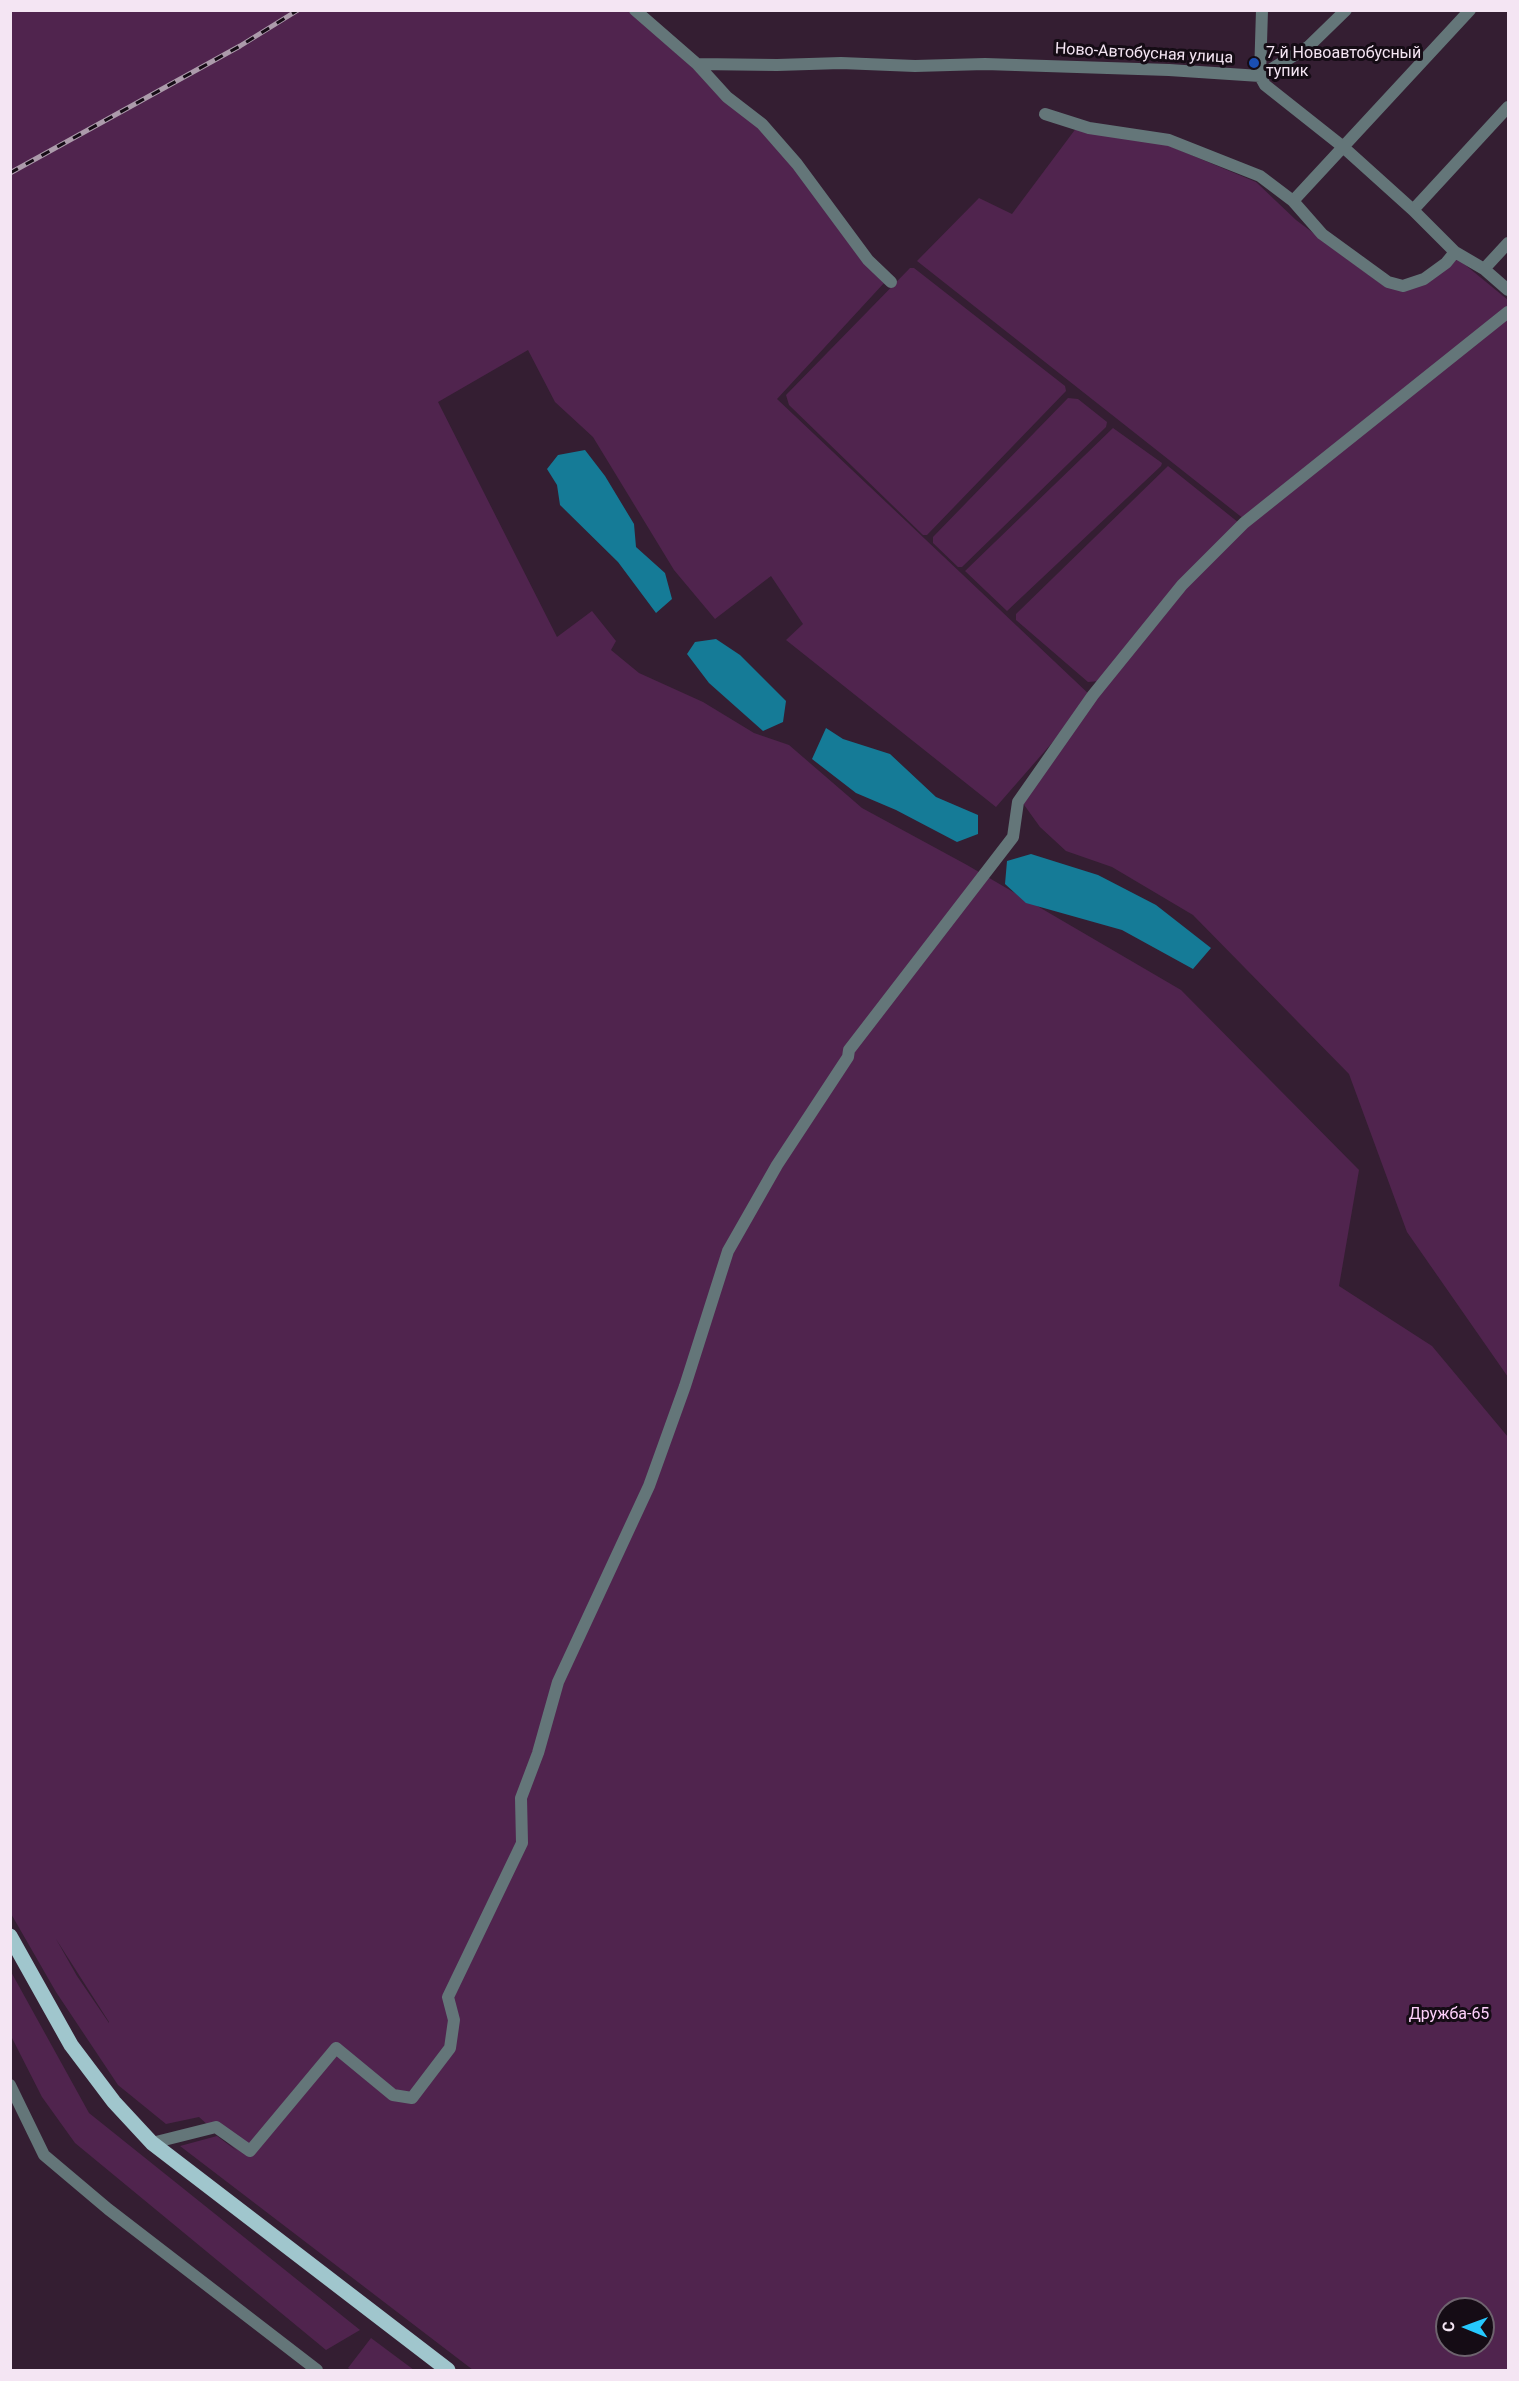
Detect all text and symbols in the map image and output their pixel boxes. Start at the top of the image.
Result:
street label: Ново-Автобусная улица [1054,40,1234,68]
place label: 7-й Новоавтобусный тупик [1266,44,1421,82]
marker: 7-й Новоавтобусный тупик [1247,56,1261,70]
park label: Дружба-65 [1409,2005,1489,2025]
north arrow [1435,2297,1495,2357]
text: С [1439,2321,1458,2332]

